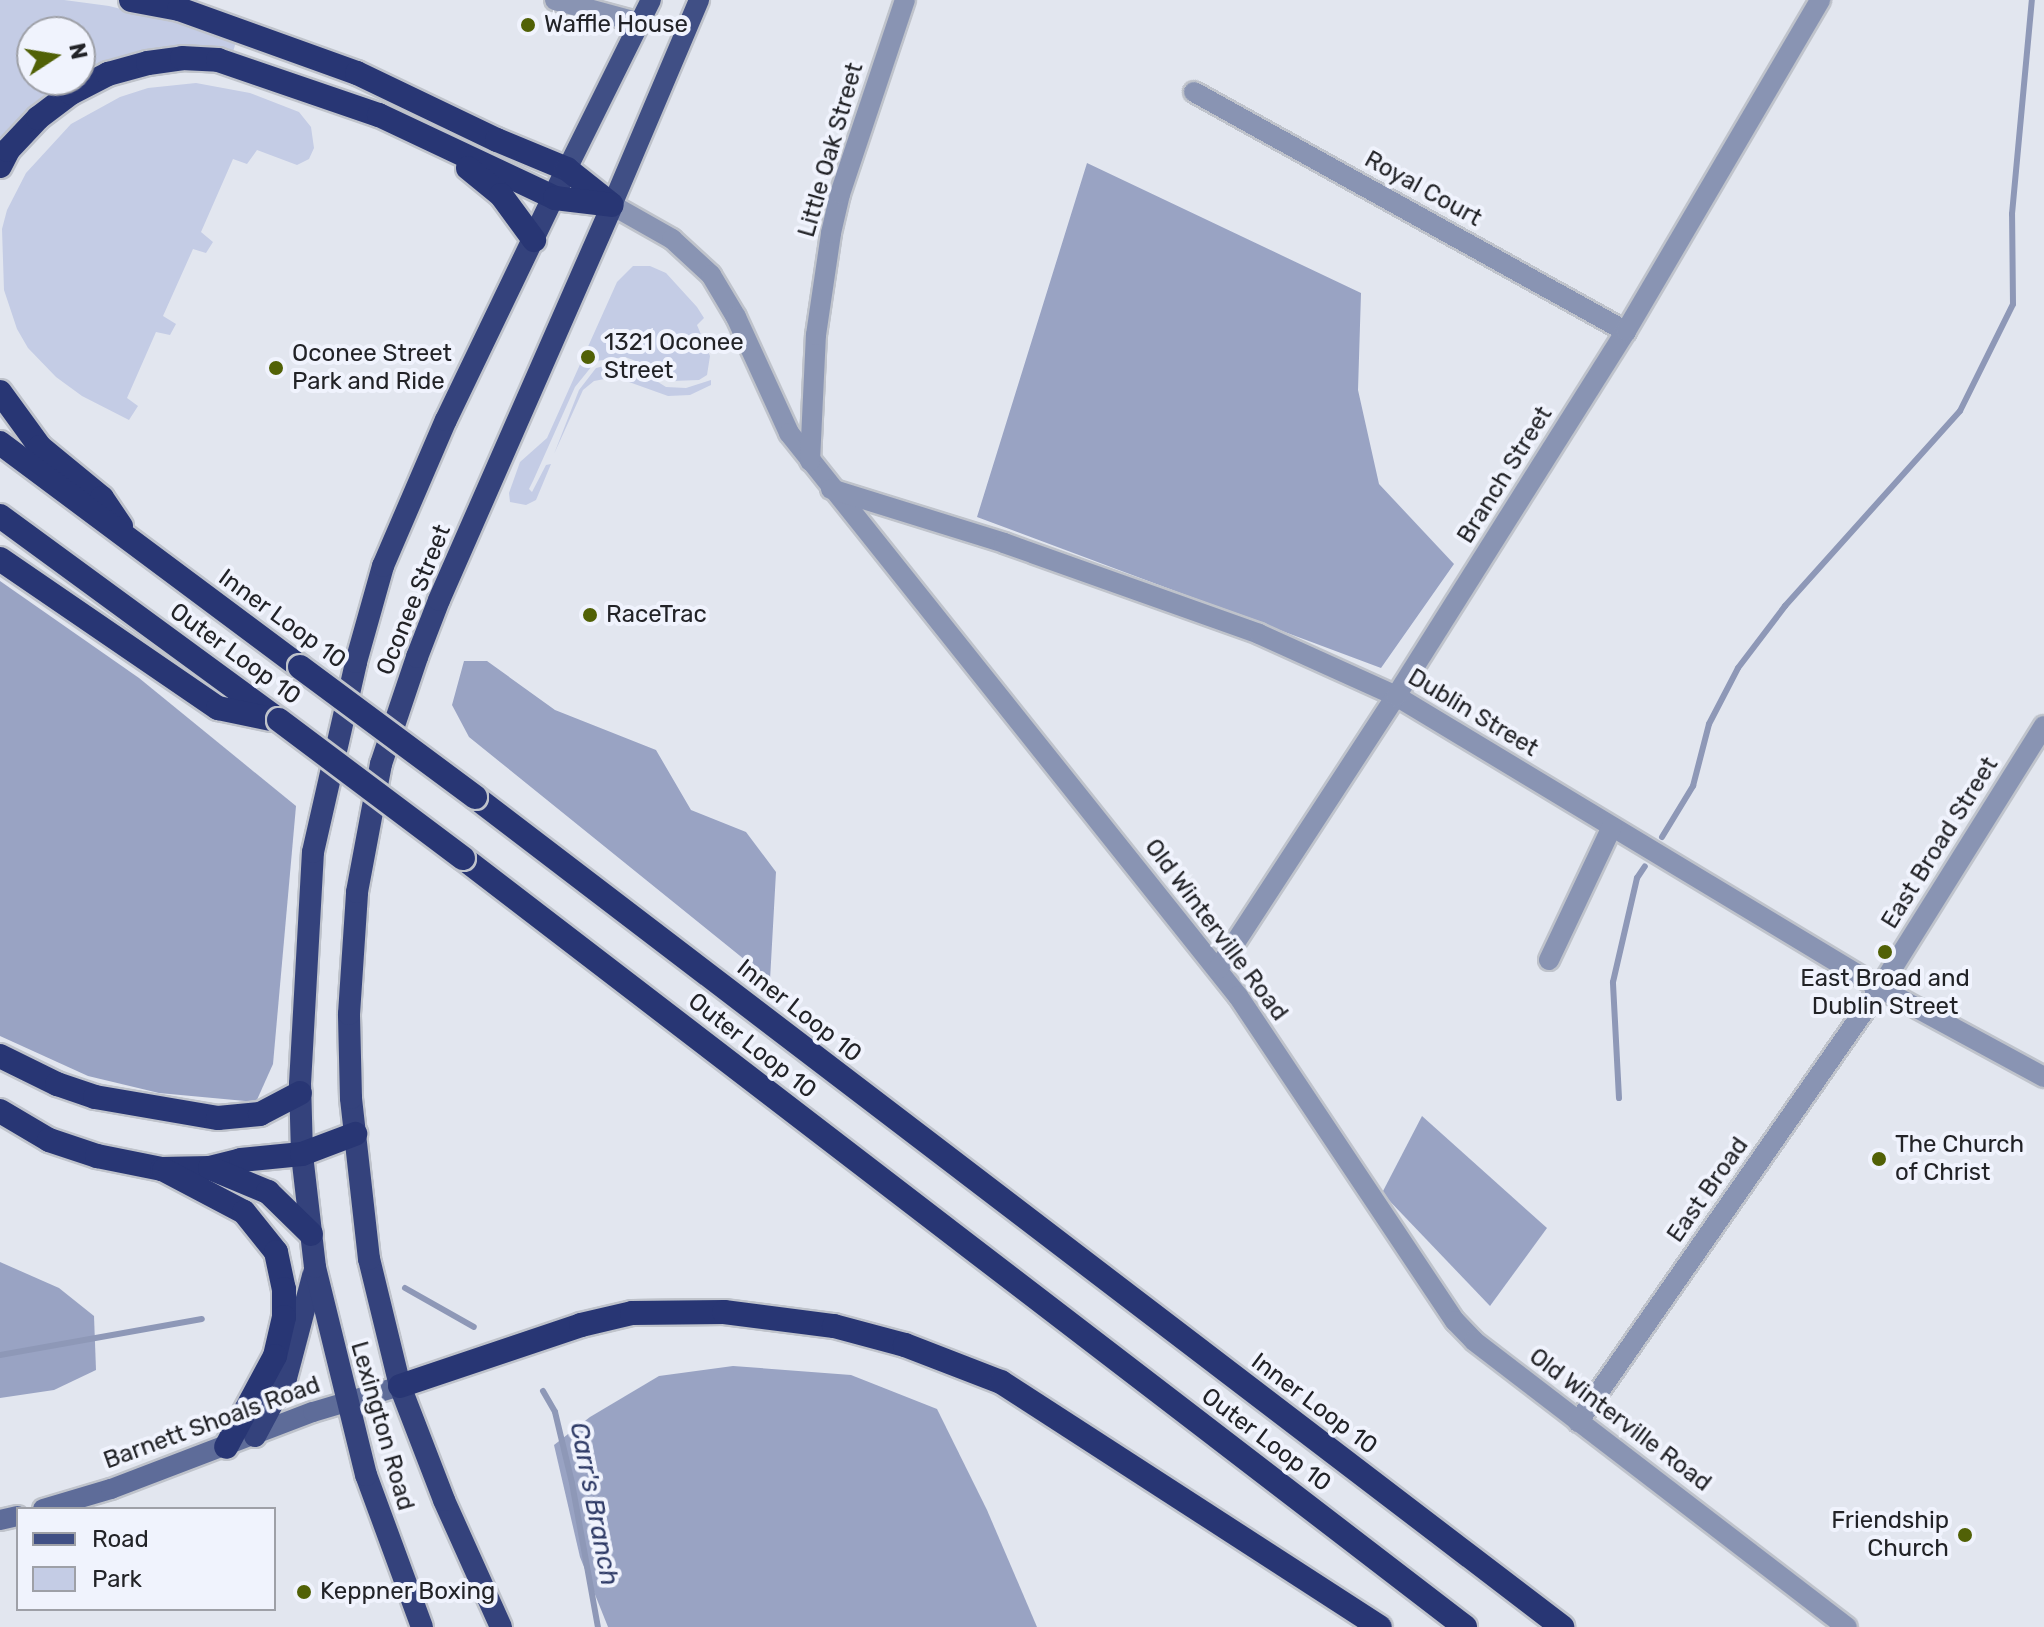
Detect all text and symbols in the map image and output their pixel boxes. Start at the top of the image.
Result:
place label: Waffle House [544,11,688,39]
north arrow [16,16,96,96]
marker: Waffle House [519,16,537,34]
text: N [63,41,93,62]
street label: Little Oak Street [792,59,870,241]
street label: Royal Court [1359,145,1487,233]
place label: 1321 Oconee Street [604,329,744,385]
place label: Oconee Street Park and Ride [292,340,452,396]
marker: 1321 Oconee Street [579,348,597,366]
marker: Oconee Street Park and Ride [267,359,285,377]
street label: Branch Street [1451,401,1559,549]
street label: Oconee Street [371,520,457,680]
street label: Inner Loop 10 [213,563,351,675]
street label: Outer Loop 10 [164,597,306,711]
place label: RaceTrac [606,601,707,629]
marker: RaceTrac [581,606,599,624]
street label: Dublin Street [1403,663,1543,763]
street label: East Broad Street [1876,752,2004,934]
street label: Old Winterville Road [1138,833,1294,1027]
marker: East Broad and Dublin Street [1876,943,1894,961]
street label: Inner Loop 10 [731,953,867,1069]
place label: East Broad and Dublin Street [1800,965,1970,1021]
street label: Outer Loop 10 [682,987,822,1105]
place label: The Church of Christ [1895,1131,2024,1187]
street label: East Broad [1661,1132,1755,1248]
marker: The Church of Christ [1870,1150,1888,1168]
street label: Lexington Road [344,1338,420,1514]
street label: Old Winterville Road [1523,1342,1717,1498]
street label: Inner Loop 10 [1245,1347,1383,1461]
street label: Barnett Shoals Road [100,1370,324,1476]
street label: Outer Loop 10 [1195,1382,1337,1498]
water label: Carr's Branch [563,1420,625,1588]
legend [16,1507,276,1611]
place label: Friendship Church [1831,1507,1949,1563]
text: Road [92,1525,149,1553]
marker: Friendship Church [1956,1526,1974,1544]
text: Park [92,1565,142,1593]
place label: Keppner Boxing [320,1578,496,1606]
marker: Keppner Boxing [295,1583,313,1601]

